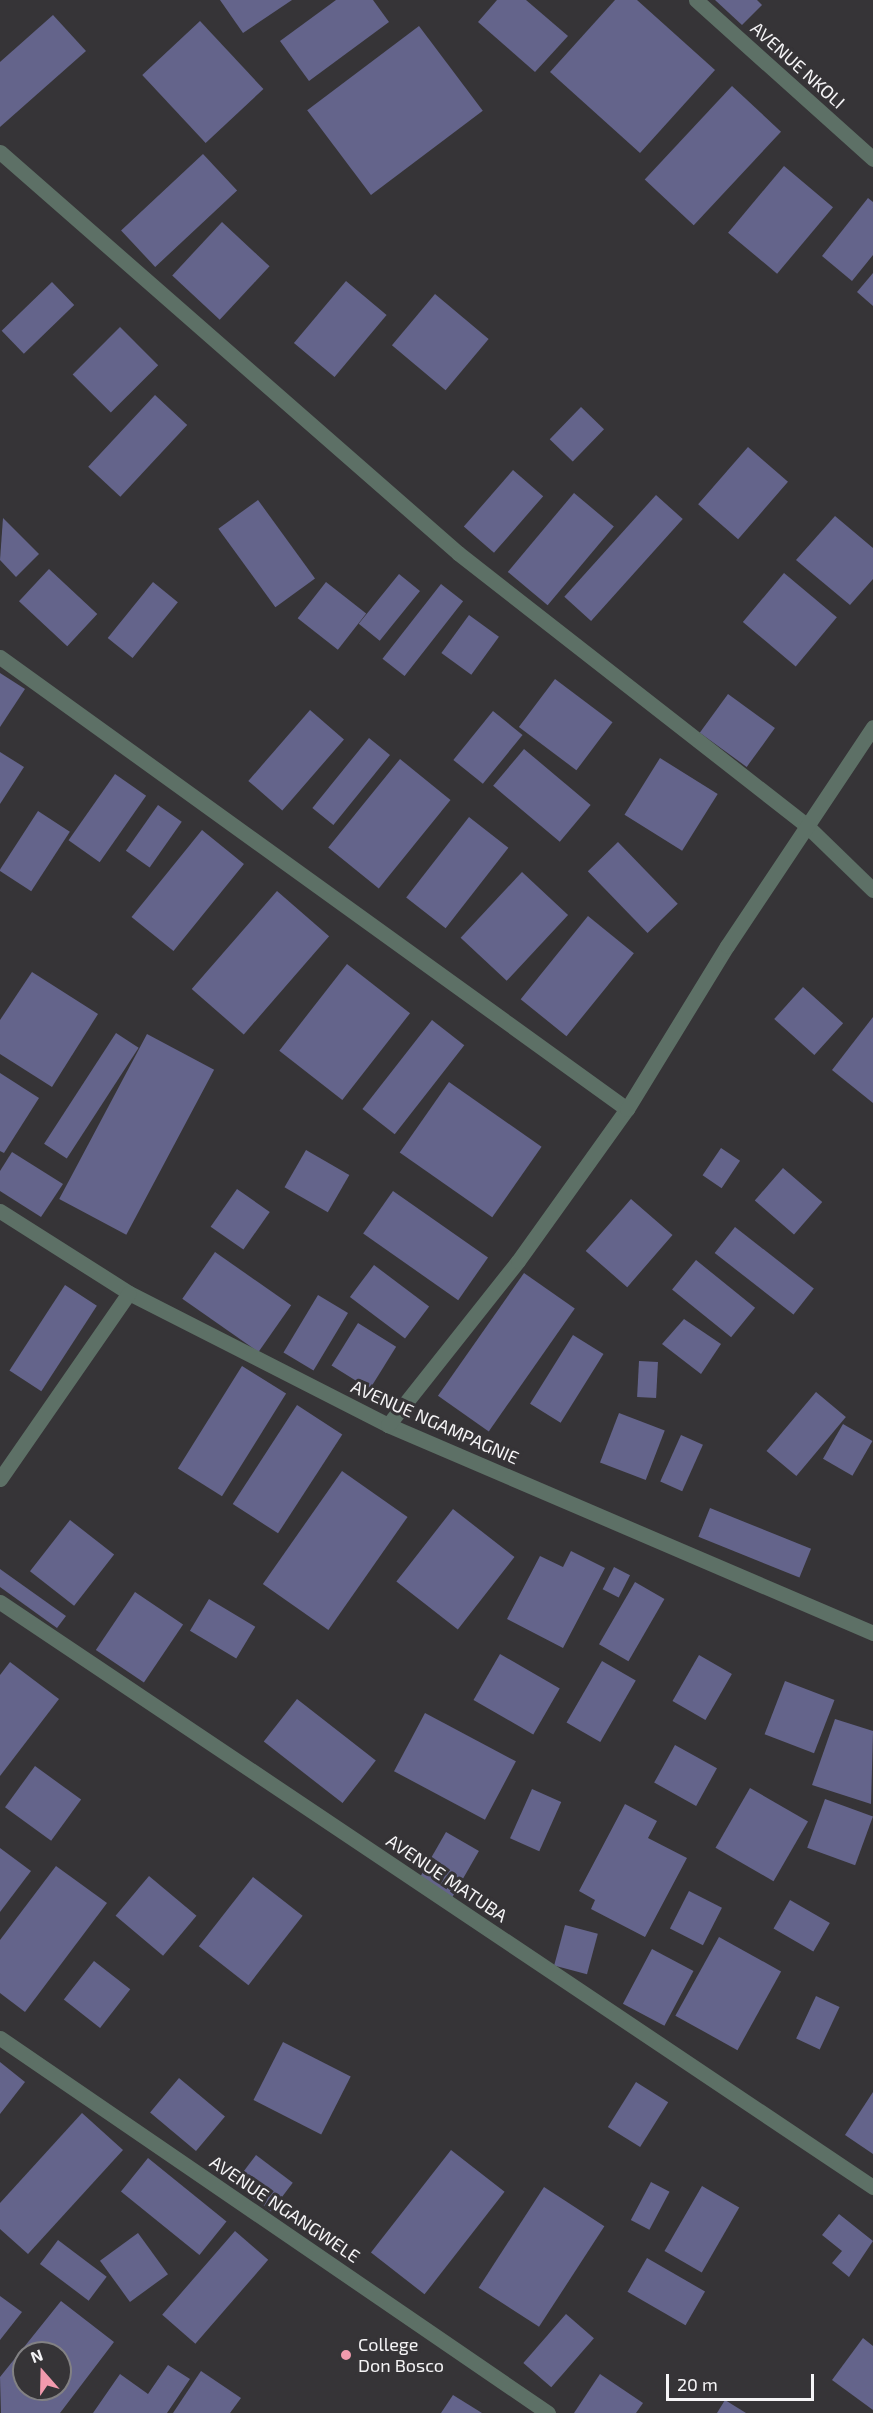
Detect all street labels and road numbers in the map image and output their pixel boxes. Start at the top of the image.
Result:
street label: AVENUE NKOLI [746,17,850,113]
street label: AVENUE NGAMPAGNIE [348,1375,522,1469]
street label: AVENUE MATUBA [382,1830,512,1926]
street label: AVENUE NGANGWELE [206,2151,364,2267]

